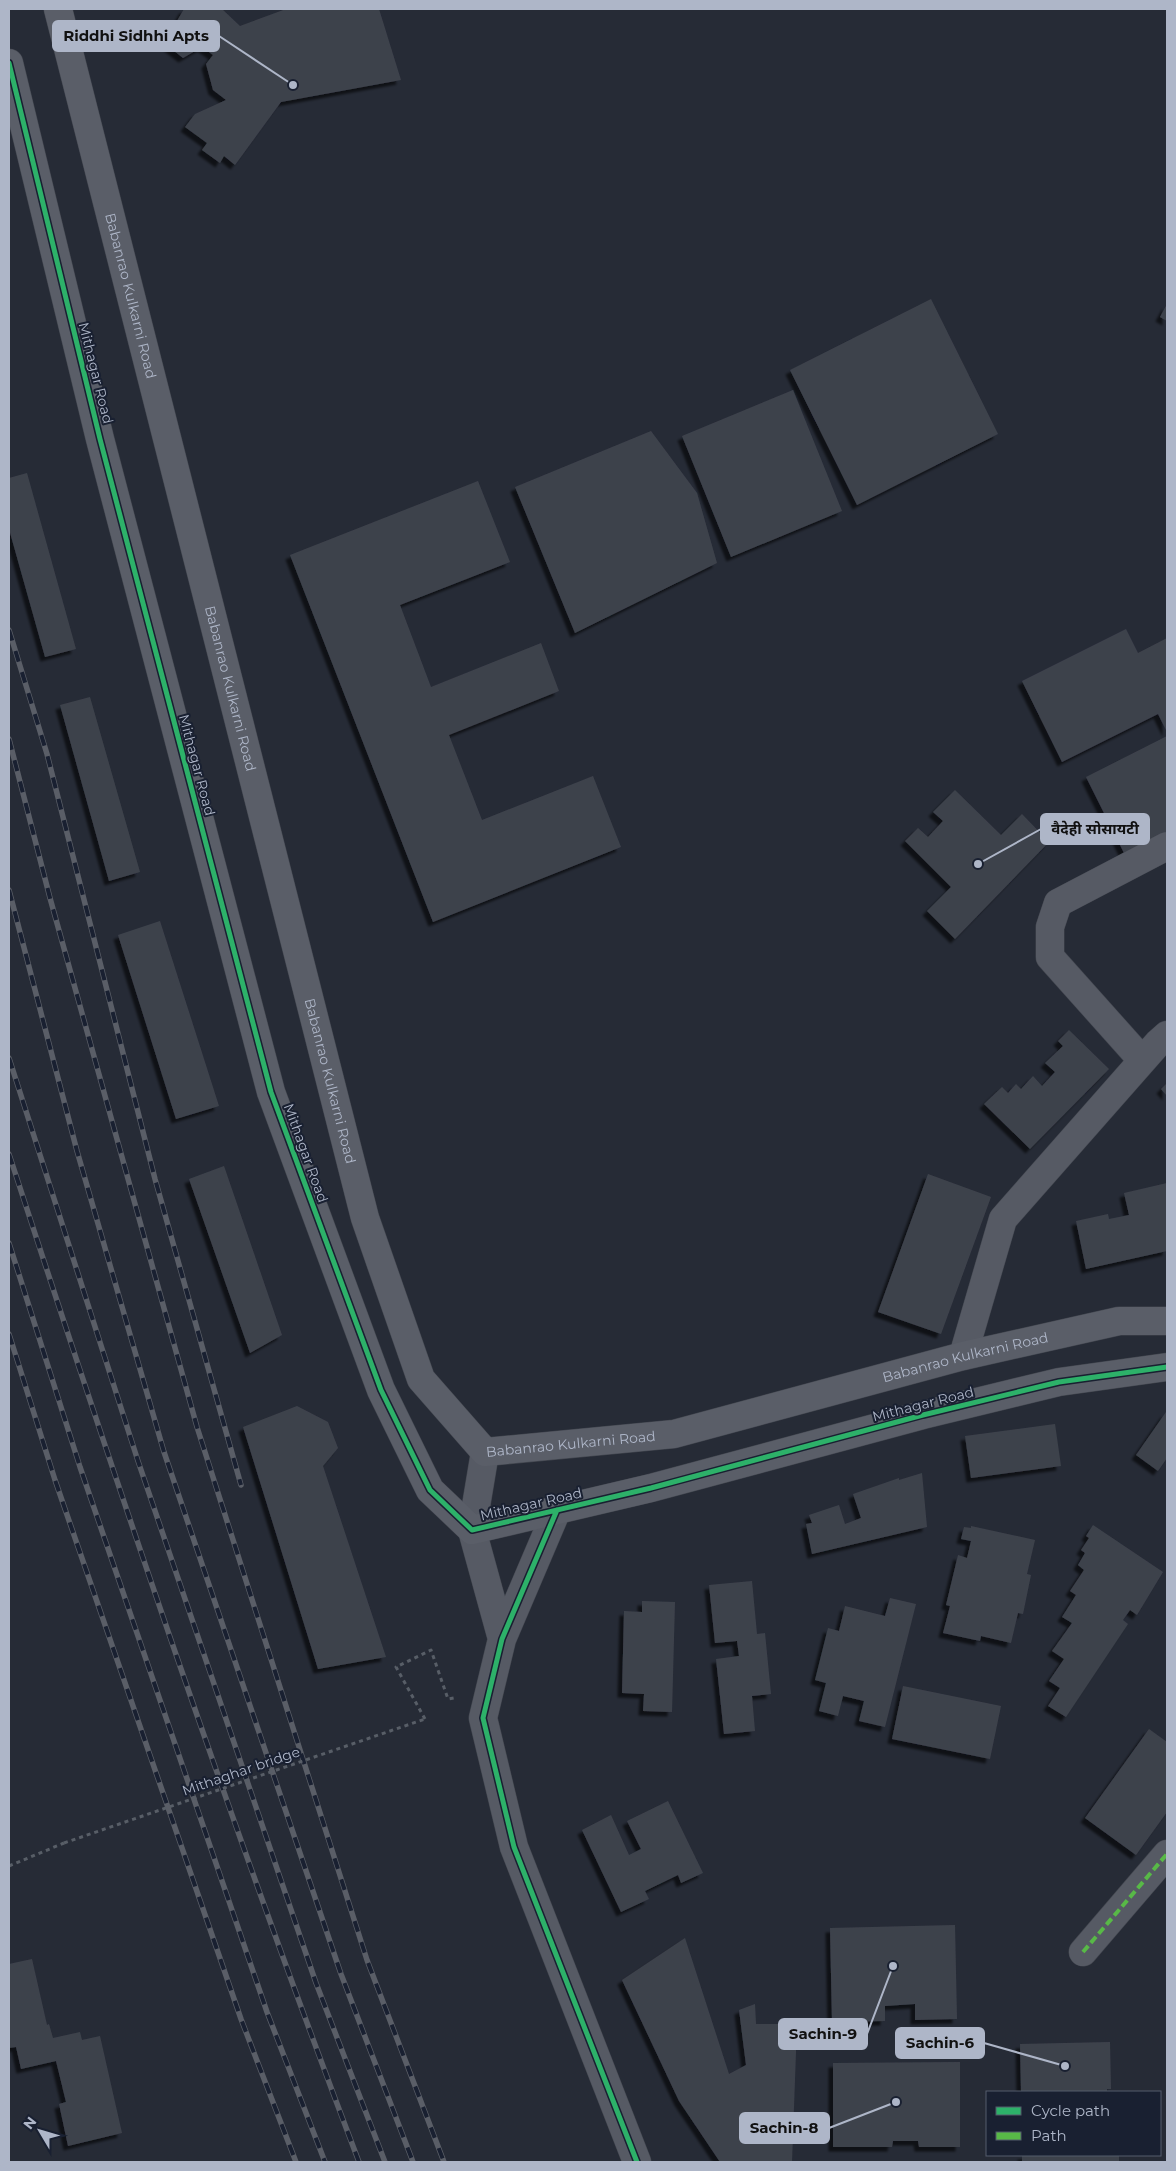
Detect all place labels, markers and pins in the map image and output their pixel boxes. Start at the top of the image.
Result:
callout: Riddhi Sidhhi Apts [53,21,219,51]
callout: वैदेही सोसायटी [1041,814,1149,844]
callout: Sachin-9 [779,2019,867,2049]
callout: Sachin-6 [896,2028,984,2058]
callout: Sachin-8 [740,2113,829,2143]

